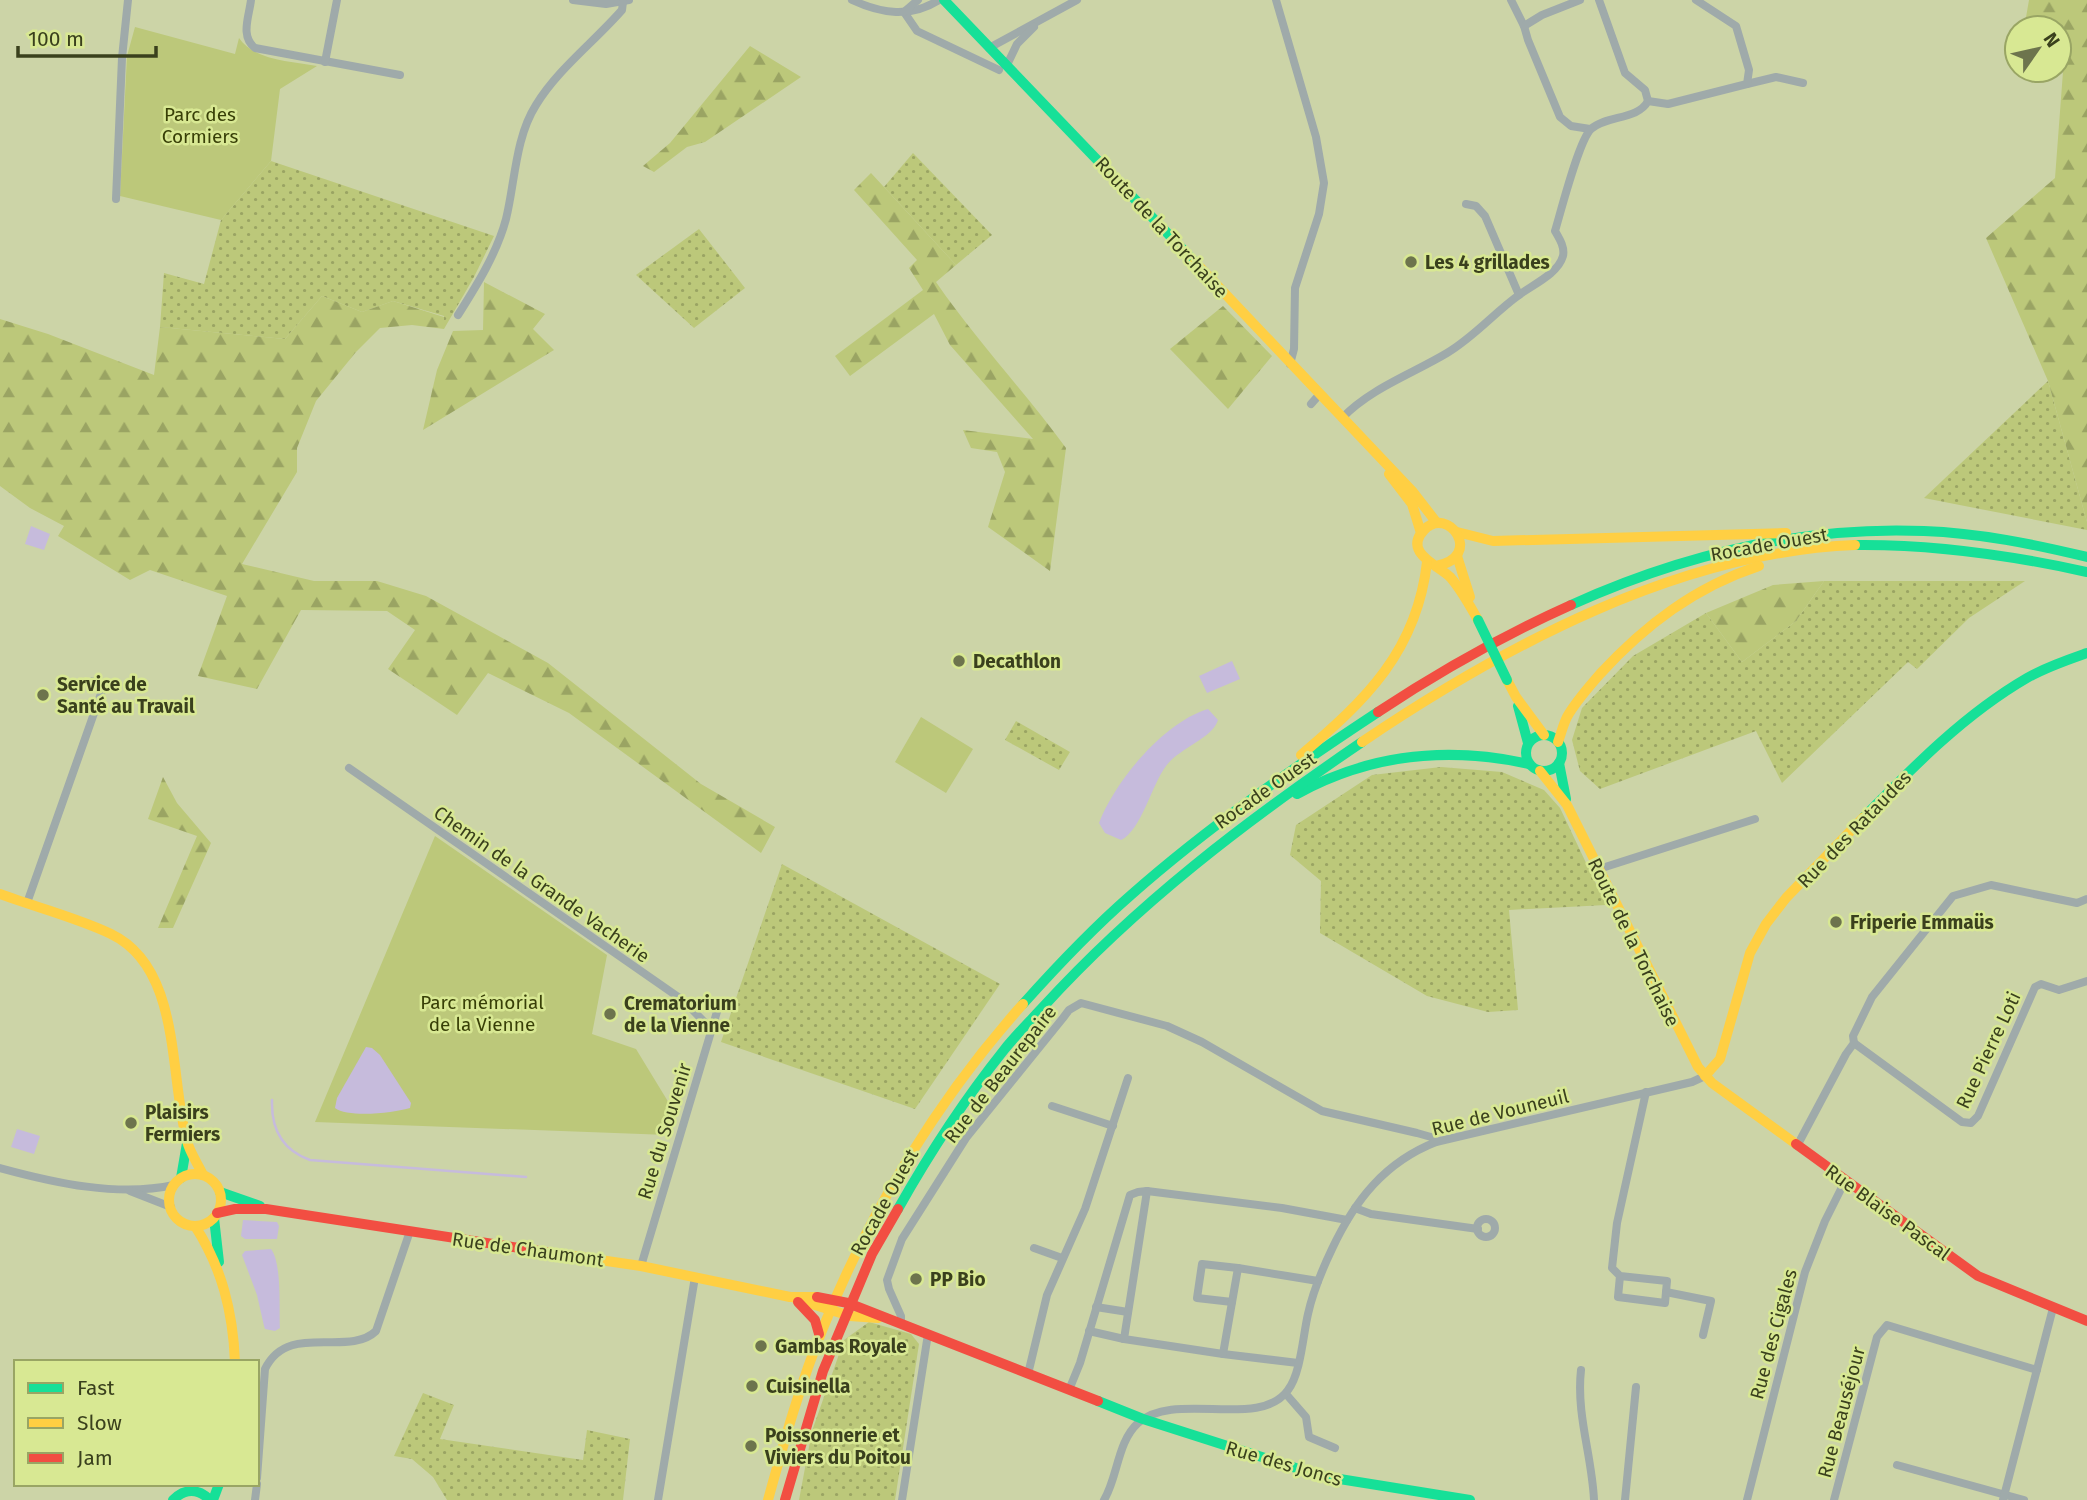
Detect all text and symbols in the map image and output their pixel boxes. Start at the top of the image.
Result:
scale bar [18,14,156,58]
north arrow [2003,14,2073,84]
text: 100 m [28,26,84,52]
text: N [2039,28,2065,51]
park label: Parc des Cormiers [162,103,238,148]
street label: Route de la Torchaise [1090,152,1233,303]
place label: Les 4 grillades [1425,251,1550,274]
marker: Les 4 grillades [1403,254,1419,270]
street label: Rocade Ouest [1709,523,1830,566]
place label: Decathlon [973,650,1061,673]
marker: Decathlon [951,653,967,669]
place label: Service de Santé au Travail [57,673,195,718]
marker: Service de Santé au Travail [35,687,51,703]
street label: Rocade Ouest [1210,747,1321,834]
street label: Rue des Rataudes [1793,766,1916,893]
street label: Chemin de la Grande Vacherie [429,801,654,968]
street label: Route de la Torchaise [1583,854,1684,1030]
place label: Friperie Emmaüs [1850,911,1994,934]
marker: Friperie Emmaüs [1828,914,1844,930]
street label: Rue Pierre Loti [1951,988,2026,1112]
park label: Parc mémorial de la Vienne [420,991,544,1036]
place label: Crematorium de la Vienne [624,992,737,1037]
street label: Rue de Beaurepaire [939,1001,1061,1148]
marker: Crematorium de la Vienne [602,1006,618,1022]
street label: Rue du Souvenir [633,1060,696,1202]
street label: Rue de Vouneuil [1429,1084,1571,1141]
place label: Plaisirs Fermiers [145,1101,220,1146]
marker: Plaisirs Fermiers [123,1115,139,1131]
street label: Rocade Ouest [846,1145,923,1260]
street label: Rue Blaise Pascal [1821,1159,1955,1266]
street label: Rue de Chaumont [451,1227,605,1272]
street label: Rue des Cigales [1745,1266,1802,1402]
place label: PP Bio [930,1268,985,1291]
marker: PP Bio [908,1271,924,1287]
place label: Gambas Royale [775,1335,907,1358]
marker: Gambas Royale [753,1338,769,1354]
street label: Rue Beauséjour [1813,1343,1870,1480]
legend [14,1360,259,1486]
text: Fast [77,1375,115,1401]
place label: Cuisinella [766,1375,850,1398]
marker: Cuisinella [744,1378,760,1394]
text: Slow [77,1410,122,1436]
place label: Poissonnerie et Viviers du Poitou [764,1424,911,1469]
street label: Rue des Joncs [1223,1436,1345,1491]
marker: Poissonnerie et Viviers du Poitou [743,1438,759,1454]
text: Jam [77,1445,113,1471]

